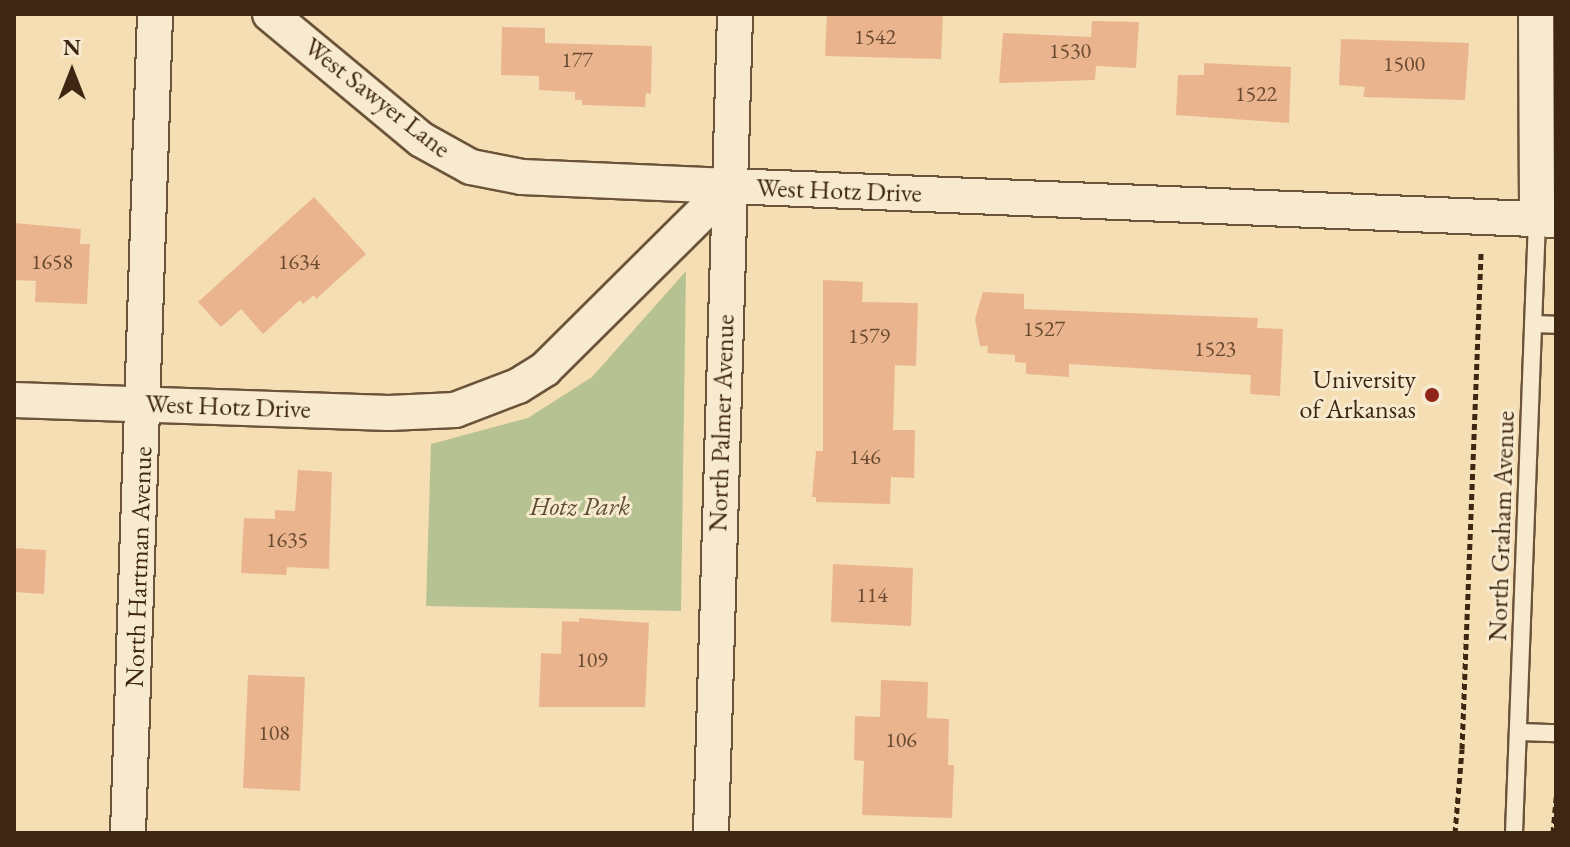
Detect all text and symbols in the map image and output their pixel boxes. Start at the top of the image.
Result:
house number: 1542 [854,24,896,50]
street label: West Sawyer Lane [298,31,456,165]
north arrow [32,32,112,112]
text: N [63,33,81,62]
house number: 1530 [1049,38,1091,64]
house number: 177 [561,47,593,73]
house number: 1500 [1383,51,1425,77]
house number: 1522 [1235,81,1277,107]
street label: West Hotz Drive [756,173,922,209]
house number: 1658 [31,249,73,275]
house number: 1634 [278,249,320,275]
street label: North Palmer Avenue [703,314,741,532]
house number: 1527 [1023,316,1065,342]
house number: 1579 [848,323,890,349]
house number: 1523 [1194,336,1236,362]
place label: University of Arkansas [1300,364,1416,426]
marker: University of Arkansas [1423,386,1441,404]
street label: West Hotz Drive [145,389,311,425]
street label: North Graham Avenue [1482,410,1522,642]
house number: 146 [849,444,881,470]
street label: North Hartman Avenue [119,446,159,688]
park label: Hotz Park [530,491,630,523]
house number: 1635 [266,527,308,553]
house number: 114 [856,582,888,608]
house number: 109 [576,647,608,673]
house number: 108 [258,720,290,746]
house number: 106 [885,727,917,753]

